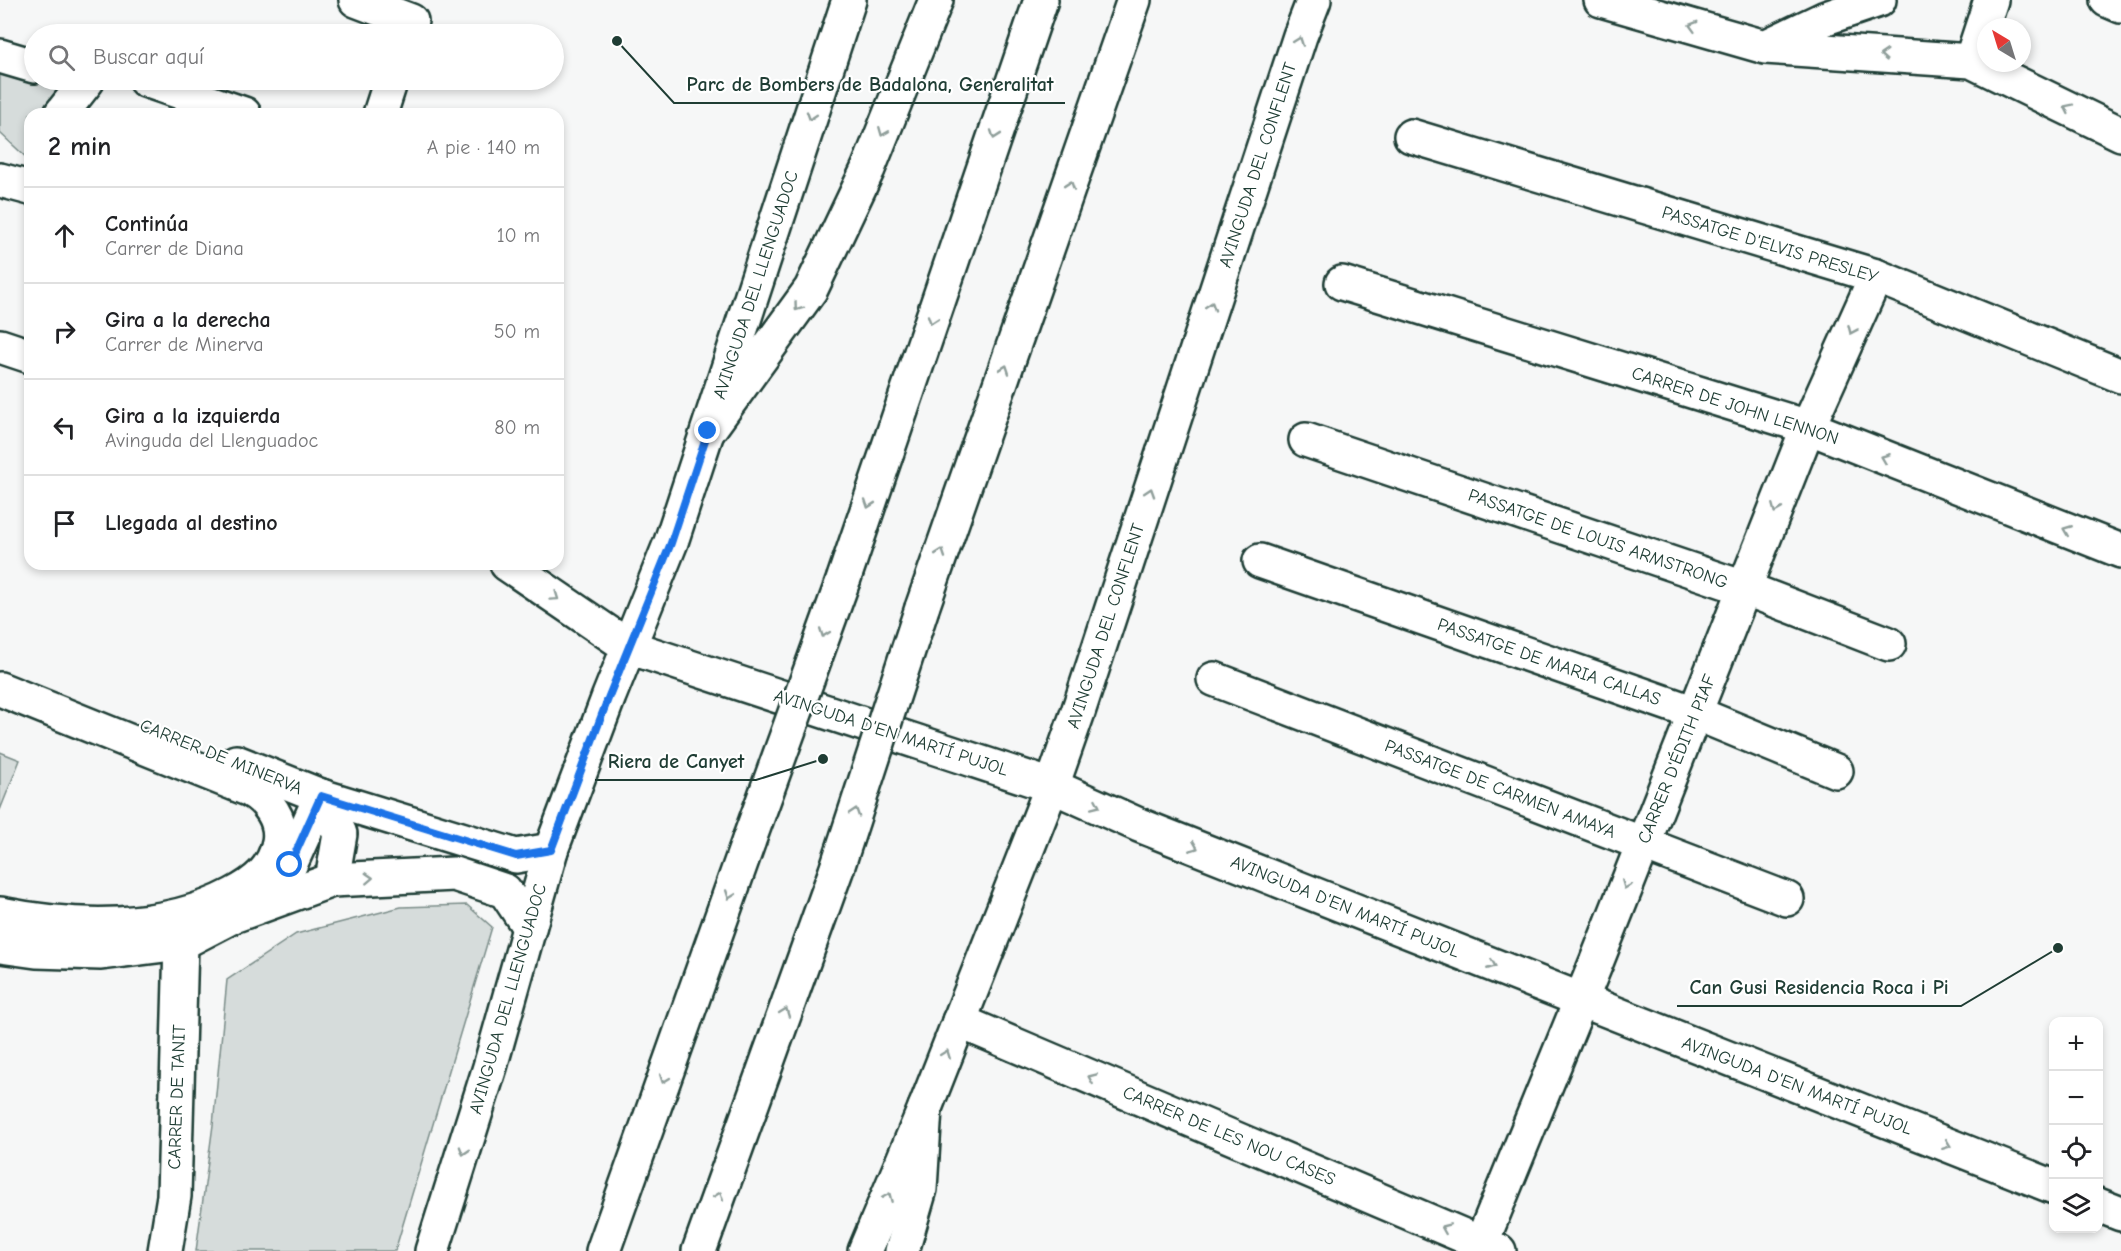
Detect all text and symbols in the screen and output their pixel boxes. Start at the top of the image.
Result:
north arrow [1977,18,2031,72]
one-way arrow [1688,21,1698,33]
search box [24,24,564,90]
one-way arrow [1291,37,1304,47]
icon: search [45,41,78,74]
text: Buscar aquí [93,44,204,70]
one-way arrow [1880,49,1889,62]
street label: AVINGUDA DEL CONFLENT [1215,59,1301,270]
callout: Parc de Bombers de Badalona, Generalitat [674,65,1065,103]
text: Parc de Bombers de Badalona, Generalitat [686,73,1054,96]
one-way arrow [2064,104,2075,116]
one-way arrow [806,110,818,121]
one-way arrow [878,126,890,137]
one-way arrow [989,129,1002,140]
text: 2 min [48,132,111,162]
text: A pie · 140 m [427,136,540,159]
street label: AVINGUDA DEL LLENGUADOC [709,168,803,402]
one-way arrow [1062,180,1075,191]
street label: PASSATGE D'ELVIS PRESLEY [1659,202,1881,288]
text: Continúa [105,211,189,237]
icon: ahead [48,219,81,252]
text: 10 m [497,224,540,247]
text: Carrer de Diana [105,237,244,260]
one-way arrow [794,301,805,312]
one-way arrow [1204,301,1217,312]
text: Gira a la derecha [105,307,271,333]
one-way arrow [927,314,939,324]
icon: right [48,315,81,348]
text: 50 m [494,320,540,343]
one-way arrow [1847,323,1859,334]
text: Carrer de Minerva [105,333,264,356]
street label: CARRER DE JOHN LENNON [1629,363,1841,449]
one-way arrow [998,364,1011,375]
text: Gira a la izquierda [105,403,280,429]
icon: left [48,411,81,444]
text: 80 m [494,416,540,439]
route end [694,417,720,443]
text: Avinguda del Llenguadoc [105,429,318,452]
one-way arrow [1881,453,1892,465]
street label: PASSATGE DE LOUIS ARMSTRONG [1465,485,1731,593]
one-way arrow [1143,487,1156,498]
one-way arrow [864,498,876,509]
one-way arrow [1771,503,1783,514]
icon: arrive [48,507,81,540]
text: Llegada al destino [105,510,278,536]
street label: AVINGUDA DEL CONFLENT [1063,520,1149,731]
one-way arrow [2062,525,2073,537]
one-way arrow [934,548,947,559]
one-way arrow [549,590,560,601]
street label: PASSATGE DE MARIA CALLAS [1435,614,1663,710]
one-way arrow [819,627,832,638]
street label: CARRER D'ÉDITH PIAF [1633,670,1721,847]
street label: AVINGUDA D'EN MARTÍ PUJOL [771,684,1011,781]
street label: CARRER DE MINERVA [137,715,305,799]
street label: PASSATGE DE CARMEN AMAYA [1382,735,1618,843]
callout: Riera de Canyet [595,742,756,780]
text: Riera de Canyet [608,750,745,773]
one-way arrow [1089,798,1100,810]
one-way arrow [848,807,860,818]
one-way arrow [1188,839,1198,852]
street label: AVINGUDA D'EN MARTÍ PUJOL [1228,850,1463,963]
route start [276,851,302,877]
one-way arrow [365,872,374,885]
one-way arrow [1621,879,1633,890]
street label: AVINGUDA DEL LLENGUADOC [465,881,551,1117]
one-way arrow [724,889,737,900]
one-way arrow [1486,958,1497,971]
callout: Can Gusi Residencia Roca i Pi [1677,968,1961,1006]
text: Can Gusi Residencia Roca i Pi [1689,976,1949,999]
one-way arrow [777,1008,790,1018]
map controls [2049,1017,2103,1233]
button: + [2049,1017,2103,1071]
street label: CARRER DE TANIT [164,1023,190,1170]
street label: AVINGUDA D'EN MARTÍ PUJOL [1679,1031,1915,1140]
one-way arrow [939,1049,952,1059]
button: − [2049,1071,2103,1125]
one-way arrow [659,1073,672,1084]
one-way arrow [1087,1073,1098,1085]
street label: CARRER DE LES NOU CASES [1120,1082,1338,1190]
button: locate [2049,1125,2103,1179]
one-way arrow [1940,1138,1951,1150]
one-way arrow [458,1145,471,1156]
button: layers [2049,1179,2103,1233]
one-way arrow [711,1191,724,1202]
one-way arrow [880,1192,892,1203]
one-way arrow [1440,1223,1451,1235]

